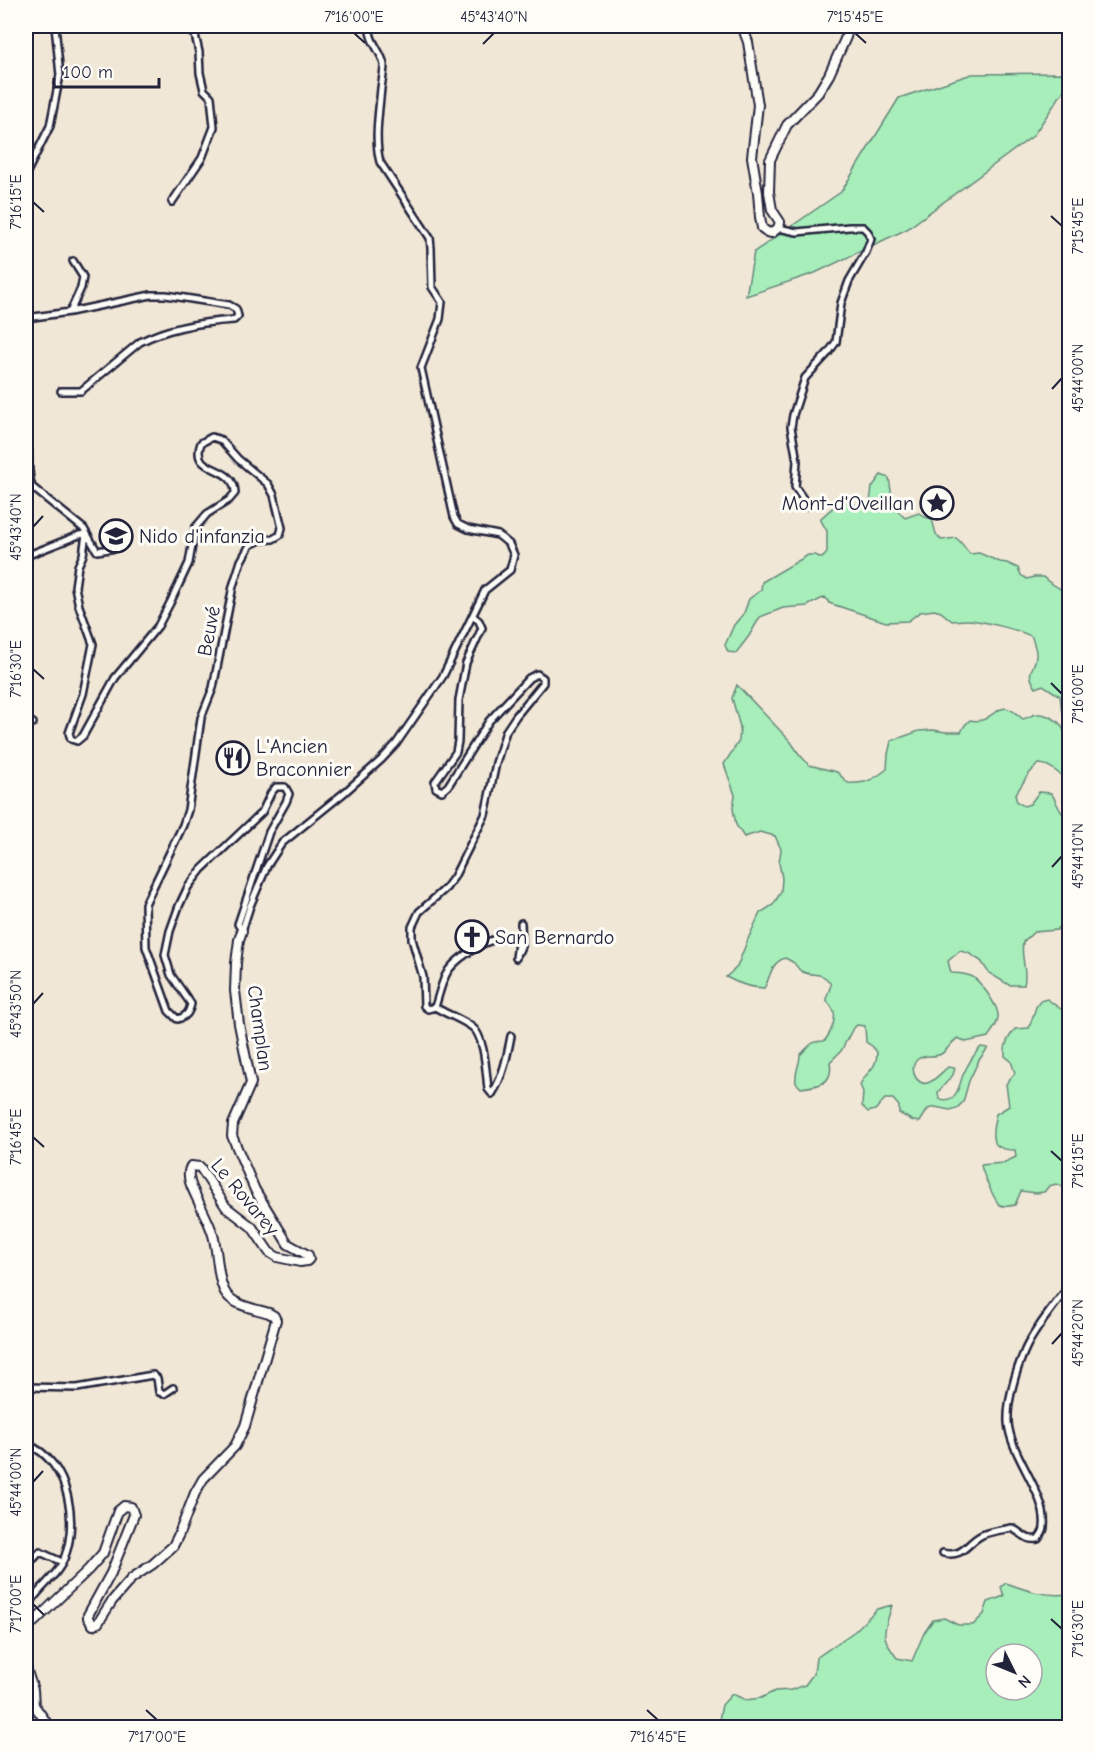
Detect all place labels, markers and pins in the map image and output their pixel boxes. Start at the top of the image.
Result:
place icon: Mont-d'Oveillan [919,485,955,521]
place label: Mont-d'Oveillan [782,492,914,515]
school or university icon: Nido d'infanzia [98,518,134,554]
place label: Nido d'infanzia [139,525,265,548]
place label: L'Ancien Braconnier [256,735,351,781]
restaurant icon: L'Ancien Braconnier [215,740,251,776]
church icon: San Bernardo [454,919,490,955]
place label: San Bernardo [495,926,614,949]

